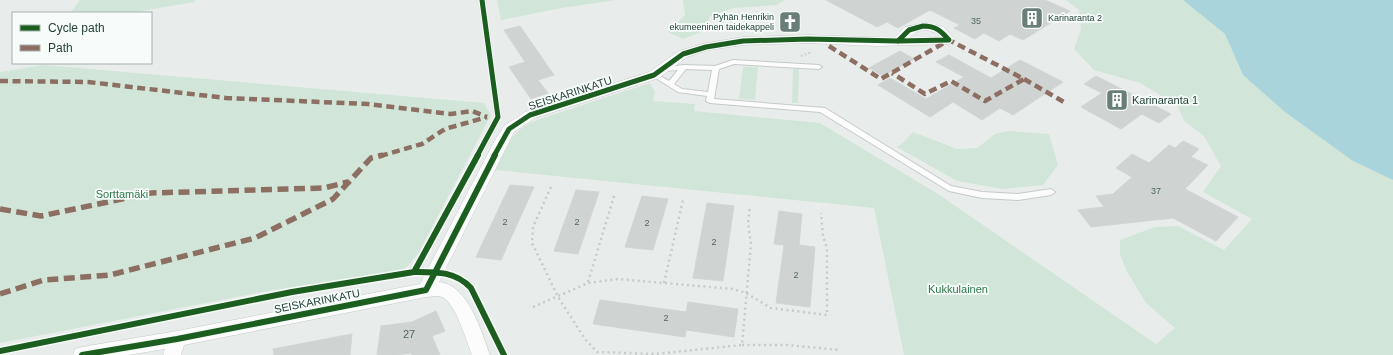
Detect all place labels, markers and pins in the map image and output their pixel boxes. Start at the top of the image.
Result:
building icon: Karinaranta 2 [1019,5,1045,31]
church icon: Pyhän Henrikin ekumeeninen taidekappeli [777,9,803,35]
place label: Pyhän Henrikin ekumeeninen taidekappeli [669,12,774,32]
place label: Karinaranta 2 [1048,13,1102,23]
building icon: Karinaranta 1 [1104,87,1130,113]
place label: Karinaranta 1 [1132,94,1198,106]

